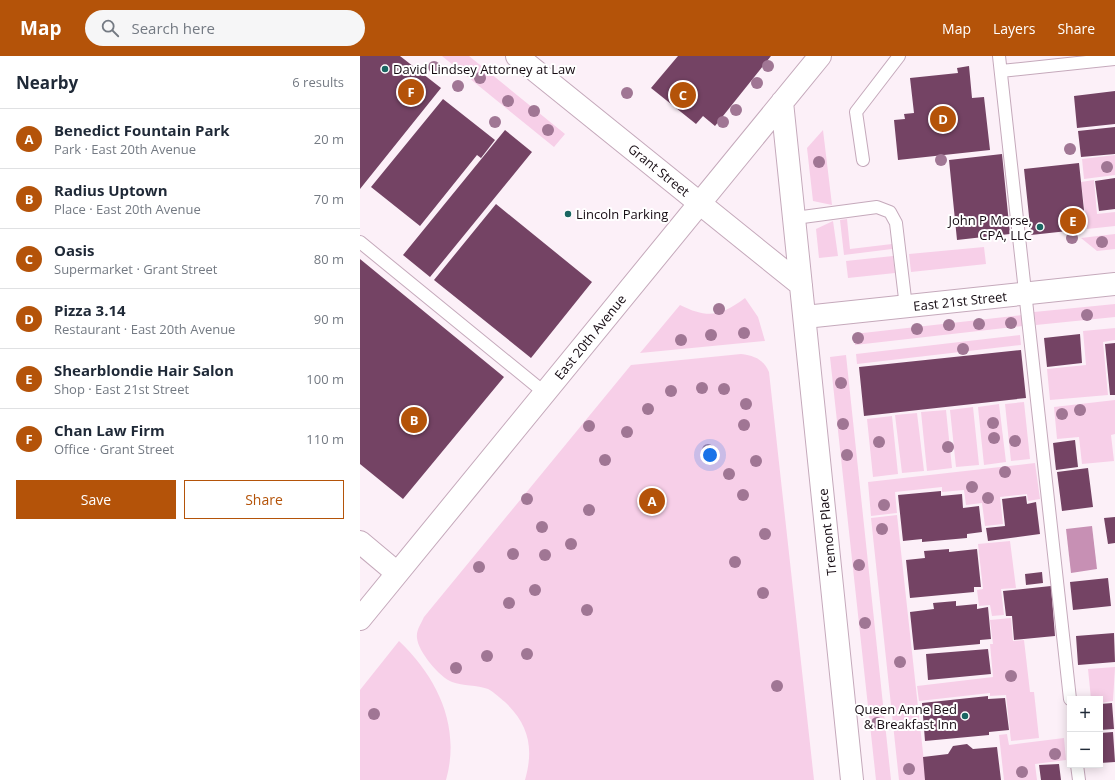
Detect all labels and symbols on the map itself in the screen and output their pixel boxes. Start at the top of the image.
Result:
place label: David Lindsey Attorney at Law [393,60,575,78]
marker: David Lindsey Attorney at Law [380,64,390,74]
pin: F [398,77,424,107]
pin: C [670,80,696,110]
pin: D [930,104,956,134]
street label: Grant Street [624,140,694,201]
place label: Lincoln Parking [576,205,668,223]
pin: E [1060,206,1086,236]
marker: Lincoln Parking [563,209,573,219]
place label: John P Morse, CPA, LLC [946,211,1032,244]
marker: John P Morse, CPA, LLC [1035,222,1045,232]
street label: East 21st Street [912,287,1008,315]
street label: East 20th Avenue [550,291,630,383]
pin: B [401,405,427,435]
your location [700,445,720,465]
pin: A [639,486,665,516]
street label: Tremont Place [813,488,841,576]
place label: Queen Anne Bed & Breakfast Inn [854,700,957,733]
marker: Queen Anne Bed & Breakfast Inn [960,711,970,721]

